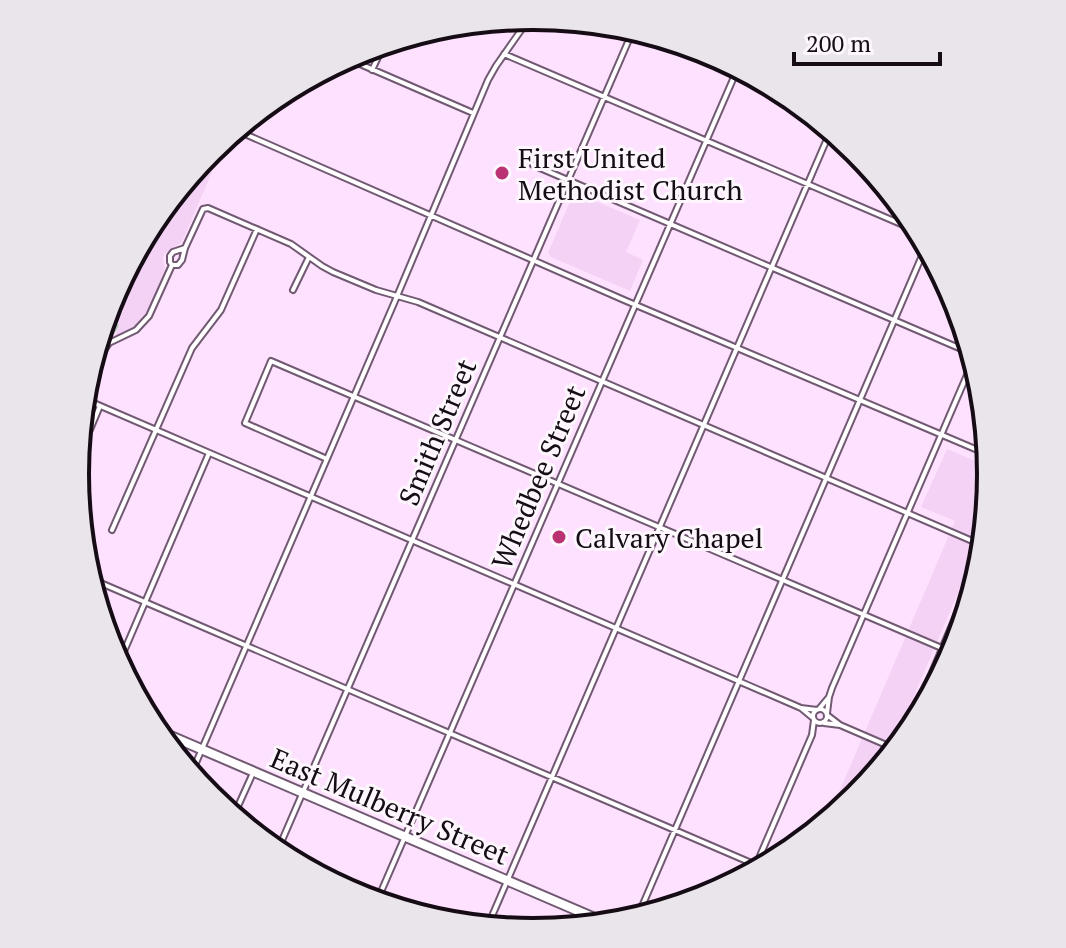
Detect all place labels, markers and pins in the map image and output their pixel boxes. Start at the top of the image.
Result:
place label: First United Methodist Church [518,139,743,208]
marker: First United Methodist Church [493,164,511,182]
place label: Calvary Chapel [575,519,763,556]
marker: Calvary Chapel [550,528,568,546]

